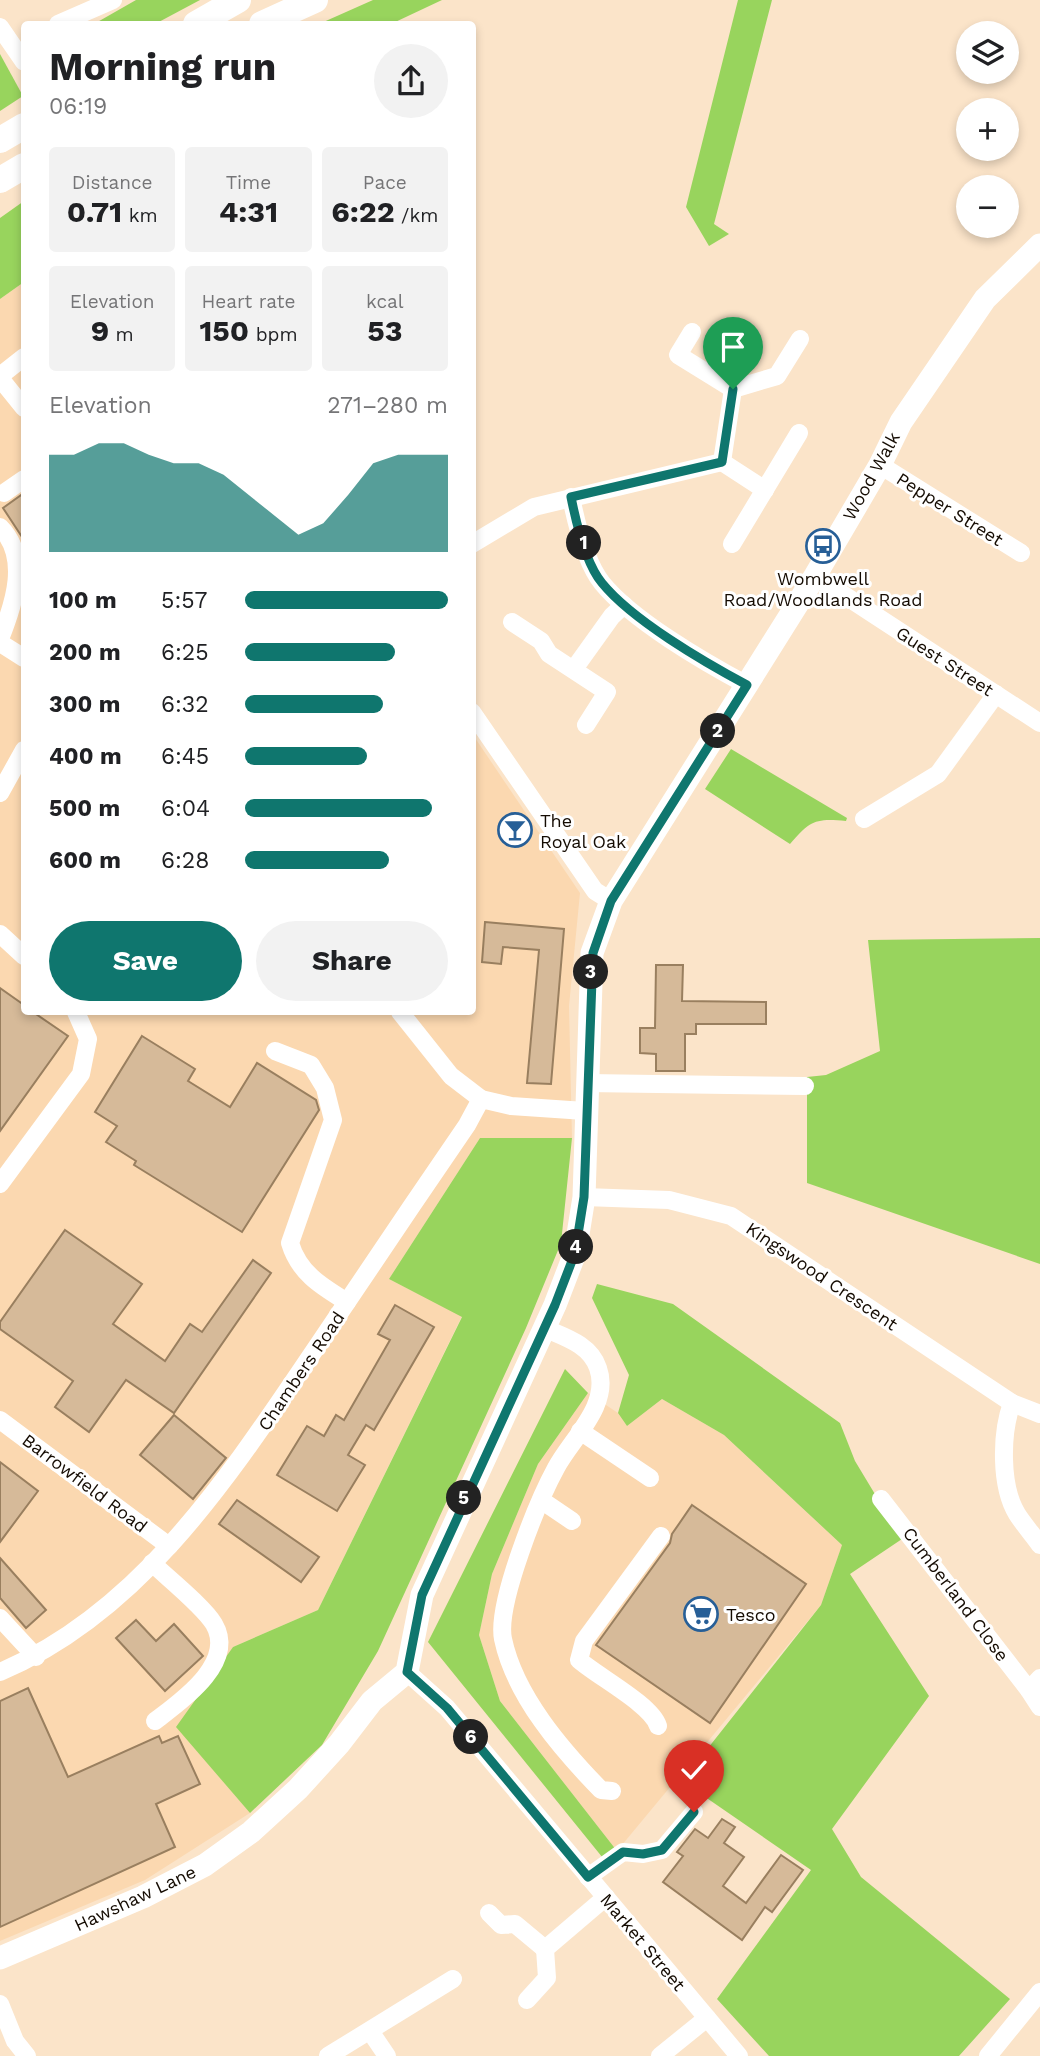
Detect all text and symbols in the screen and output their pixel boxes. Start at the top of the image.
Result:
map controls [956,21,1019,238]
button: layers [956,21,1019,84]
button: share [374,44,448,118]
text: Morning run [49,45,276,89]
text: 06:19 [49,93,107,120]
button: + [956,98,1019,161]
text: Distance [72,171,153,194]
text: Time [226,171,271,194]
text: Pace [363,171,407,194]
button: − [956,175,1019,238]
text: 0.71 [67,194,122,229]
text: 4:31 [219,194,278,229]
text: 6:22 [331,194,395,229]
text: km [122,204,158,227]
text: /km [395,204,438,227]
text: Elevation [70,290,155,313]
text: Heart rate [202,290,295,313]
text: kcal [366,290,404,313]
text: 9 [91,313,109,348]
text: 150 [199,313,249,348]
text: 53 [367,313,402,348]
pin [703,317,763,389]
text: m [109,323,134,346]
text: bpm [249,323,298,346]
icon: arrive [714,328,752,366]
text: Elevation [49,392,152,419]
text: 271–280 m [327,392,448,419]
street label: Wood Walk [838,428,904,524]
street label: Pepper Street [893,468,1007,550]
pin: 1 [566,526,602,560]
bus stop icon: Wombwell Road/Woodlands Road [804,527,842,565]
text: 1 [579,531,588,554]
place label: Wombwell Road/Woodlands Road [723,568,923,610]
text: 100 m [49,587,117,614]
text: 5:57 [161,587,207,614]
street label: Guest Street [892,622,998,701]
text: 200 m [49,639,121,666]
text: 6:25 [161,639,209,666]
text: 300 m [49,691,120,718]
text: 6:32 [161,691,209,718]
pin: 2 [700,714,736,748]
text: 2 [712,719,723,742]
text: 400 m [49,743,122,770]
text: 6:45 [161,743,209,770]
text: 500 m [49,795,120,822]
text: 6:04 [161,795,210,822]
place label: The Royal Oak [540,810,626,852]
bar icon: The Royal Oak [496,811,534,849]
text: 600 m [49,847,121,874]
text: 6:28 [161,847,209,874]
button: Save [49,921,242,1001]
button: Share [256,921,448,1001]
pin: 3 [574,954,608,990]
text: 3 [585,960,596,983]
street label: Kingswood Crescent [742,1217,902,1335]
pin: 4 [558,1230,594,1264]
text: 4 [569,1235,582,1258]
street label: Chambers Road [253,1307,349,1435]
street label: Barrowfield Road [18,1429,152,1537]
pin: 5 [447,1480,482,1516]
text: 5 [458,1486,469,1509]
street label: Cumberland Close [899,1523,1013,1665]
supermarket icon: Tesco [682,1595,720,1633]
place label: Tesco [726,1604,776,1625]
pin: 6 [454,1720,489,1754]
text: 6 [465,1725,476,1748]
pin [664,1740,724,1812]
icon: check [675,1751,713,1789]
street label: Hawshaw Lane [71,1861,199,1935]
street label: Market Street [596,1889,690,1995]

